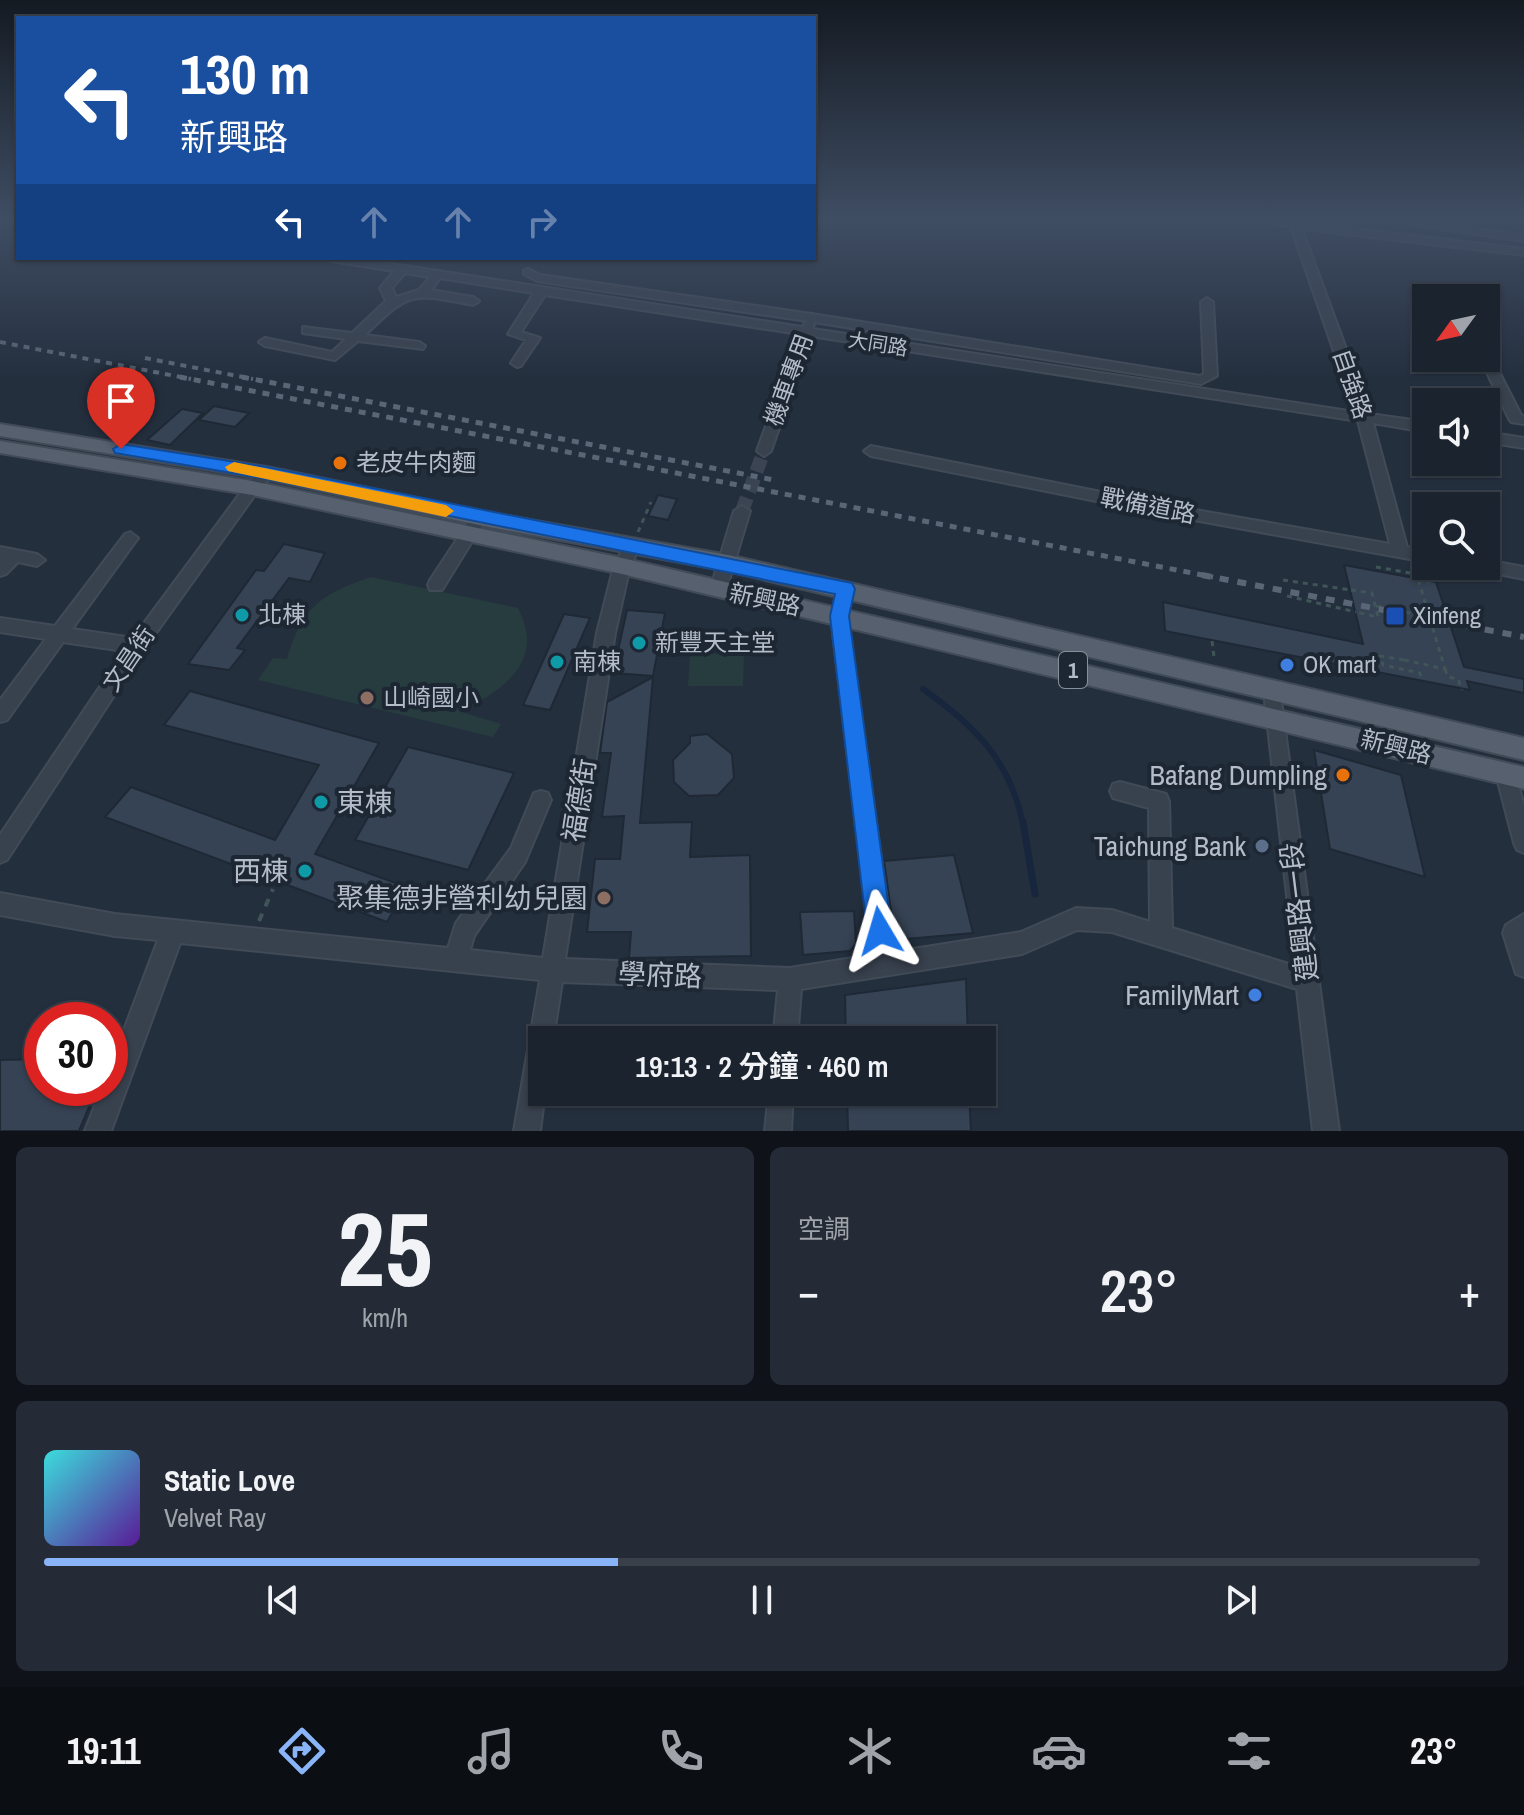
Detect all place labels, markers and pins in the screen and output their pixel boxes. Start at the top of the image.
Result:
pin [87,367,155,449]
place label: 老皮牛肉麵 [356,446,476,478]
marker: 老皮牛肉麵 [331,454,349,472]
place label: 北棟 [258,598,306,630]
place label: Xinfeng [1413,599,1481,631]
marker: Xinfeng [1384,605,1406,627]
marker: 北棟 [233,606,251,624]
place label: 新豐天主堂 [655,626,775,658]
marker: 新豐天主堂 [630,634,648,652]
place label: 南棟 [573,645,621,677]
place label: OK mart [1303,648,1377,680]
marker: 南棟 [548,653,566,671]
marker: OK mart [1278,656,1296,674]
place label: 山崎國小 [383,681,479,713]
marker: 山崎國小 [358,689,376,707]
place label: Bafang Dumpling [1150,756,1327,794]
marker: Bafang Dumpling [1334,766,1352,784]
place label: 東棟 [337,783,393,821]
marker: 東棟 [312,793,330,811]
place label: Taichung Bank [1094,827,1247,865]
marker: Taichung Bank [1253,837,1271,855]
place label: 西棟 [233,852,289,890]
marker: 西棟 [296,862,314,880]
place label: 聚集德非營利幼兒園 [336,879,588,917]
marker: 聚集德非營利幼兒園 [595,889,613,907]
place label: FamilyMart [1125,976,1239,1014]
marker: FamilyMart [1246,986,1264,1004]

